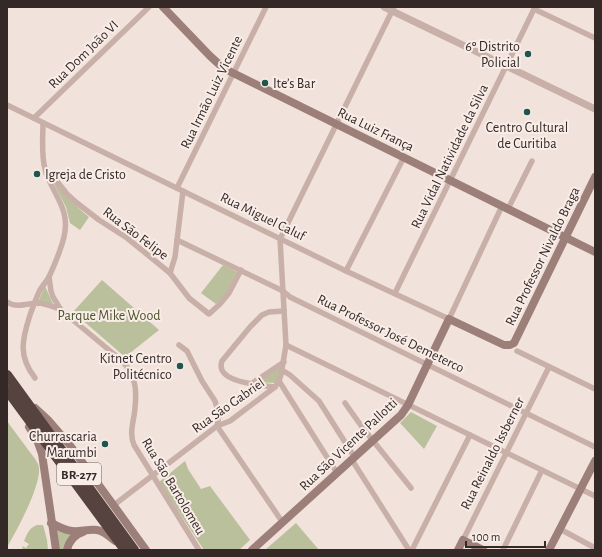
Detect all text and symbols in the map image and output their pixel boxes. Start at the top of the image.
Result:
street label: Rua Dom João VI [46,18,121,91]
street label: Rua Irmão Luiz Vicente [178,34,245,151]
place label: 6º Distrito Policial [465,40,520,70]
marker: 6º Distrito Policial [523,49,533,59]
place label: Ite’s Bar [273,77,316,91]
marker: Ite’s Bar [260,78,270,88]
street label: Rua Vidal Natividade da Silva [409,82,491,231]
street label: Rua Luiz França [335,105,416,155]
marker: Centro Cultural de Curitiba [522,107,532,117]
place label: Centro Cultural de Curitiba [486,121,568,151]
place label: Igreja de Cristo [45,168,126,182]
marker: Igreja de Cristo [32,169,42,179]
street label: Rua Professor Nivaldo Braga [503,184,583,328]
street label: Rua Miguel Caluf [218,190,308,244]
street label: Rua São Felipe [100,205,171,263]
street label: Rua Professor José Demeterco [315,292,466,376]
park label: Parque Mike Wood [57,309,161,323]
place label: Kitnet Centro Politécnico [100,352,172,382]
marker: Kitnet Centro Politécnico [175,361,185,371]
street label: Rua São Gabriel [190,376,267,436]
street label: Rua Reinaldo Issberner [458,394,528,512]
street label: Rua São Vicente Pallotti [297,396,400,494]
place label: Churrascaria Marumbi [29,430,98,460]
street label: Rua São Bartolomeu [139,436,207,537]
marker: Churrascaria Marumbi [100,439,110,449]
road number: BR-277 [57,463,101,485]
scale bar [466,523,545,549]
text: 100 m [472,531,500,543]

